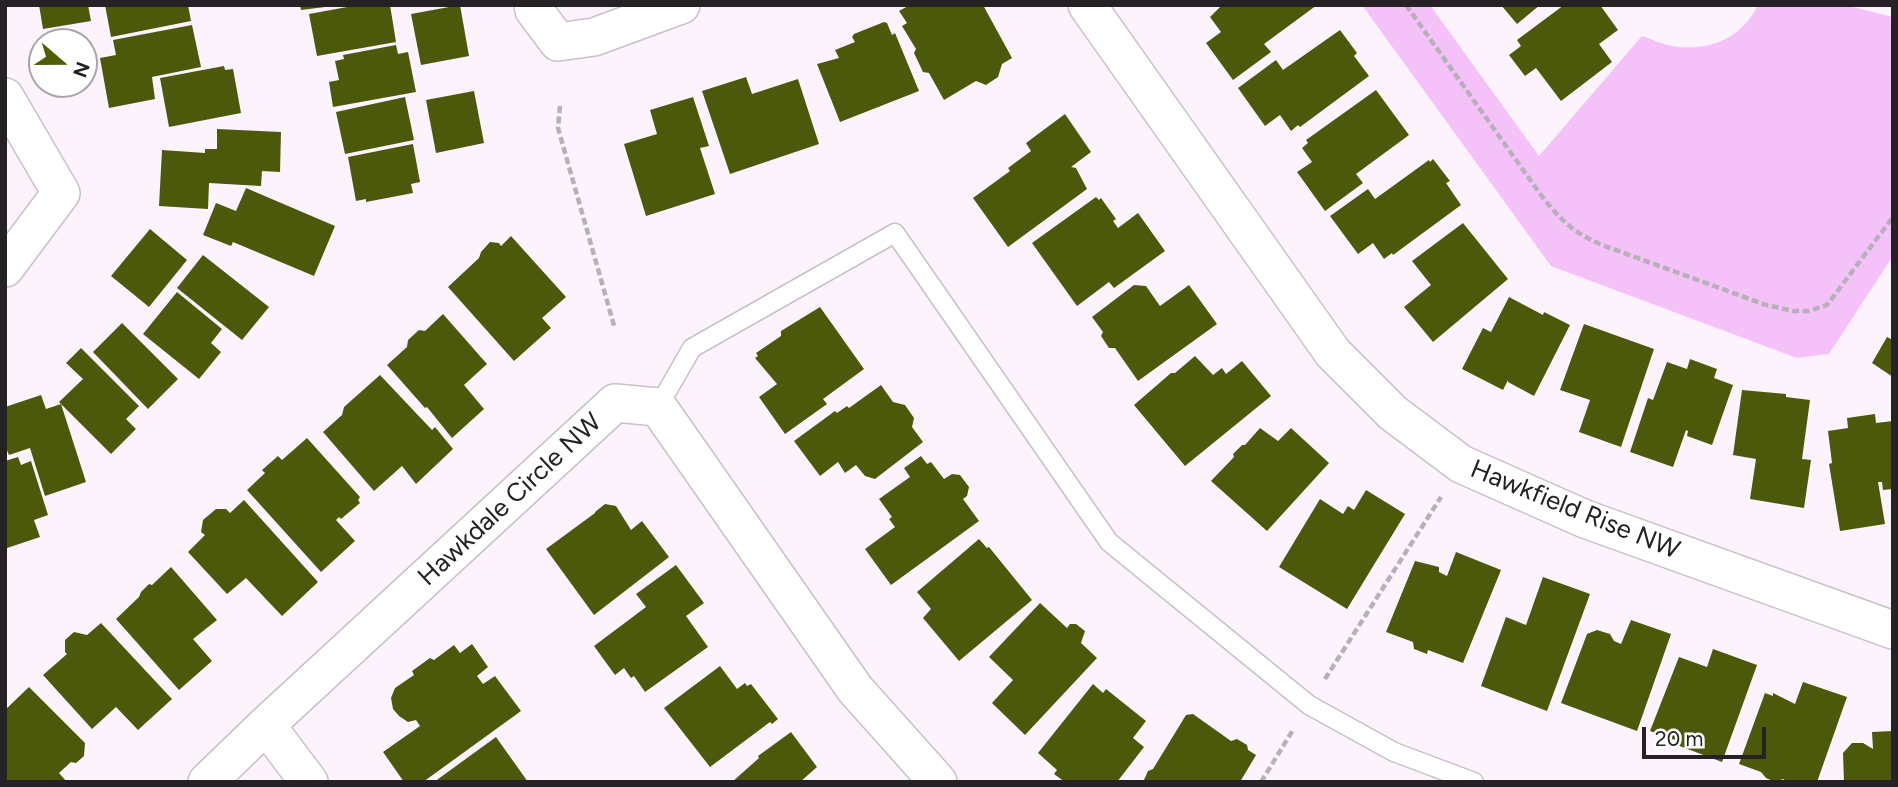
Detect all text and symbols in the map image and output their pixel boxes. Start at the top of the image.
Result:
north arrow [28,28,98,98]
text: N [68,59,95,81]
street label: Hawkdale Circle NW [412,407,608,593]
street label: Hawkfield Rise NW [1466,454,1684,566]
scale bar [1646,714,1770,758]
text: 20 m [1655,726,1703,751]

